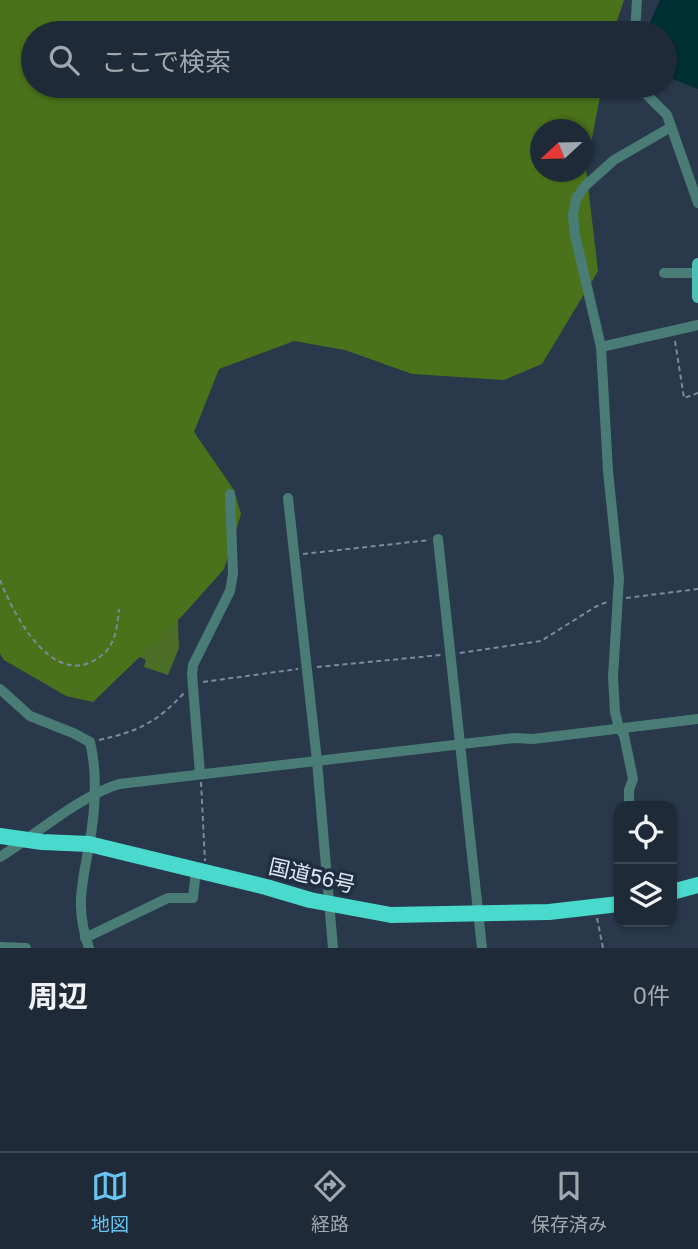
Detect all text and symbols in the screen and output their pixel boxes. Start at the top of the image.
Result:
search box [21,21,677,98]
icon: search [45,41,83,79]
text: ここで検索 [101,46,231,77]
north arrow [530,119,593,182]
map controls [614,801,677,927]
button: locate [614,801,677,864]
street label: 国道56号 [266,852,358,898]
button: layers [614,864,677,927]
text: 周辺 [28,978,88,1014]
text: 0件 [633,981,670,1009]
tab: 地図 [91,1167,129,1236]
tab: 経路 [311,1167,349,1236]
tab: 保存済み [531,1167,607,1236]

